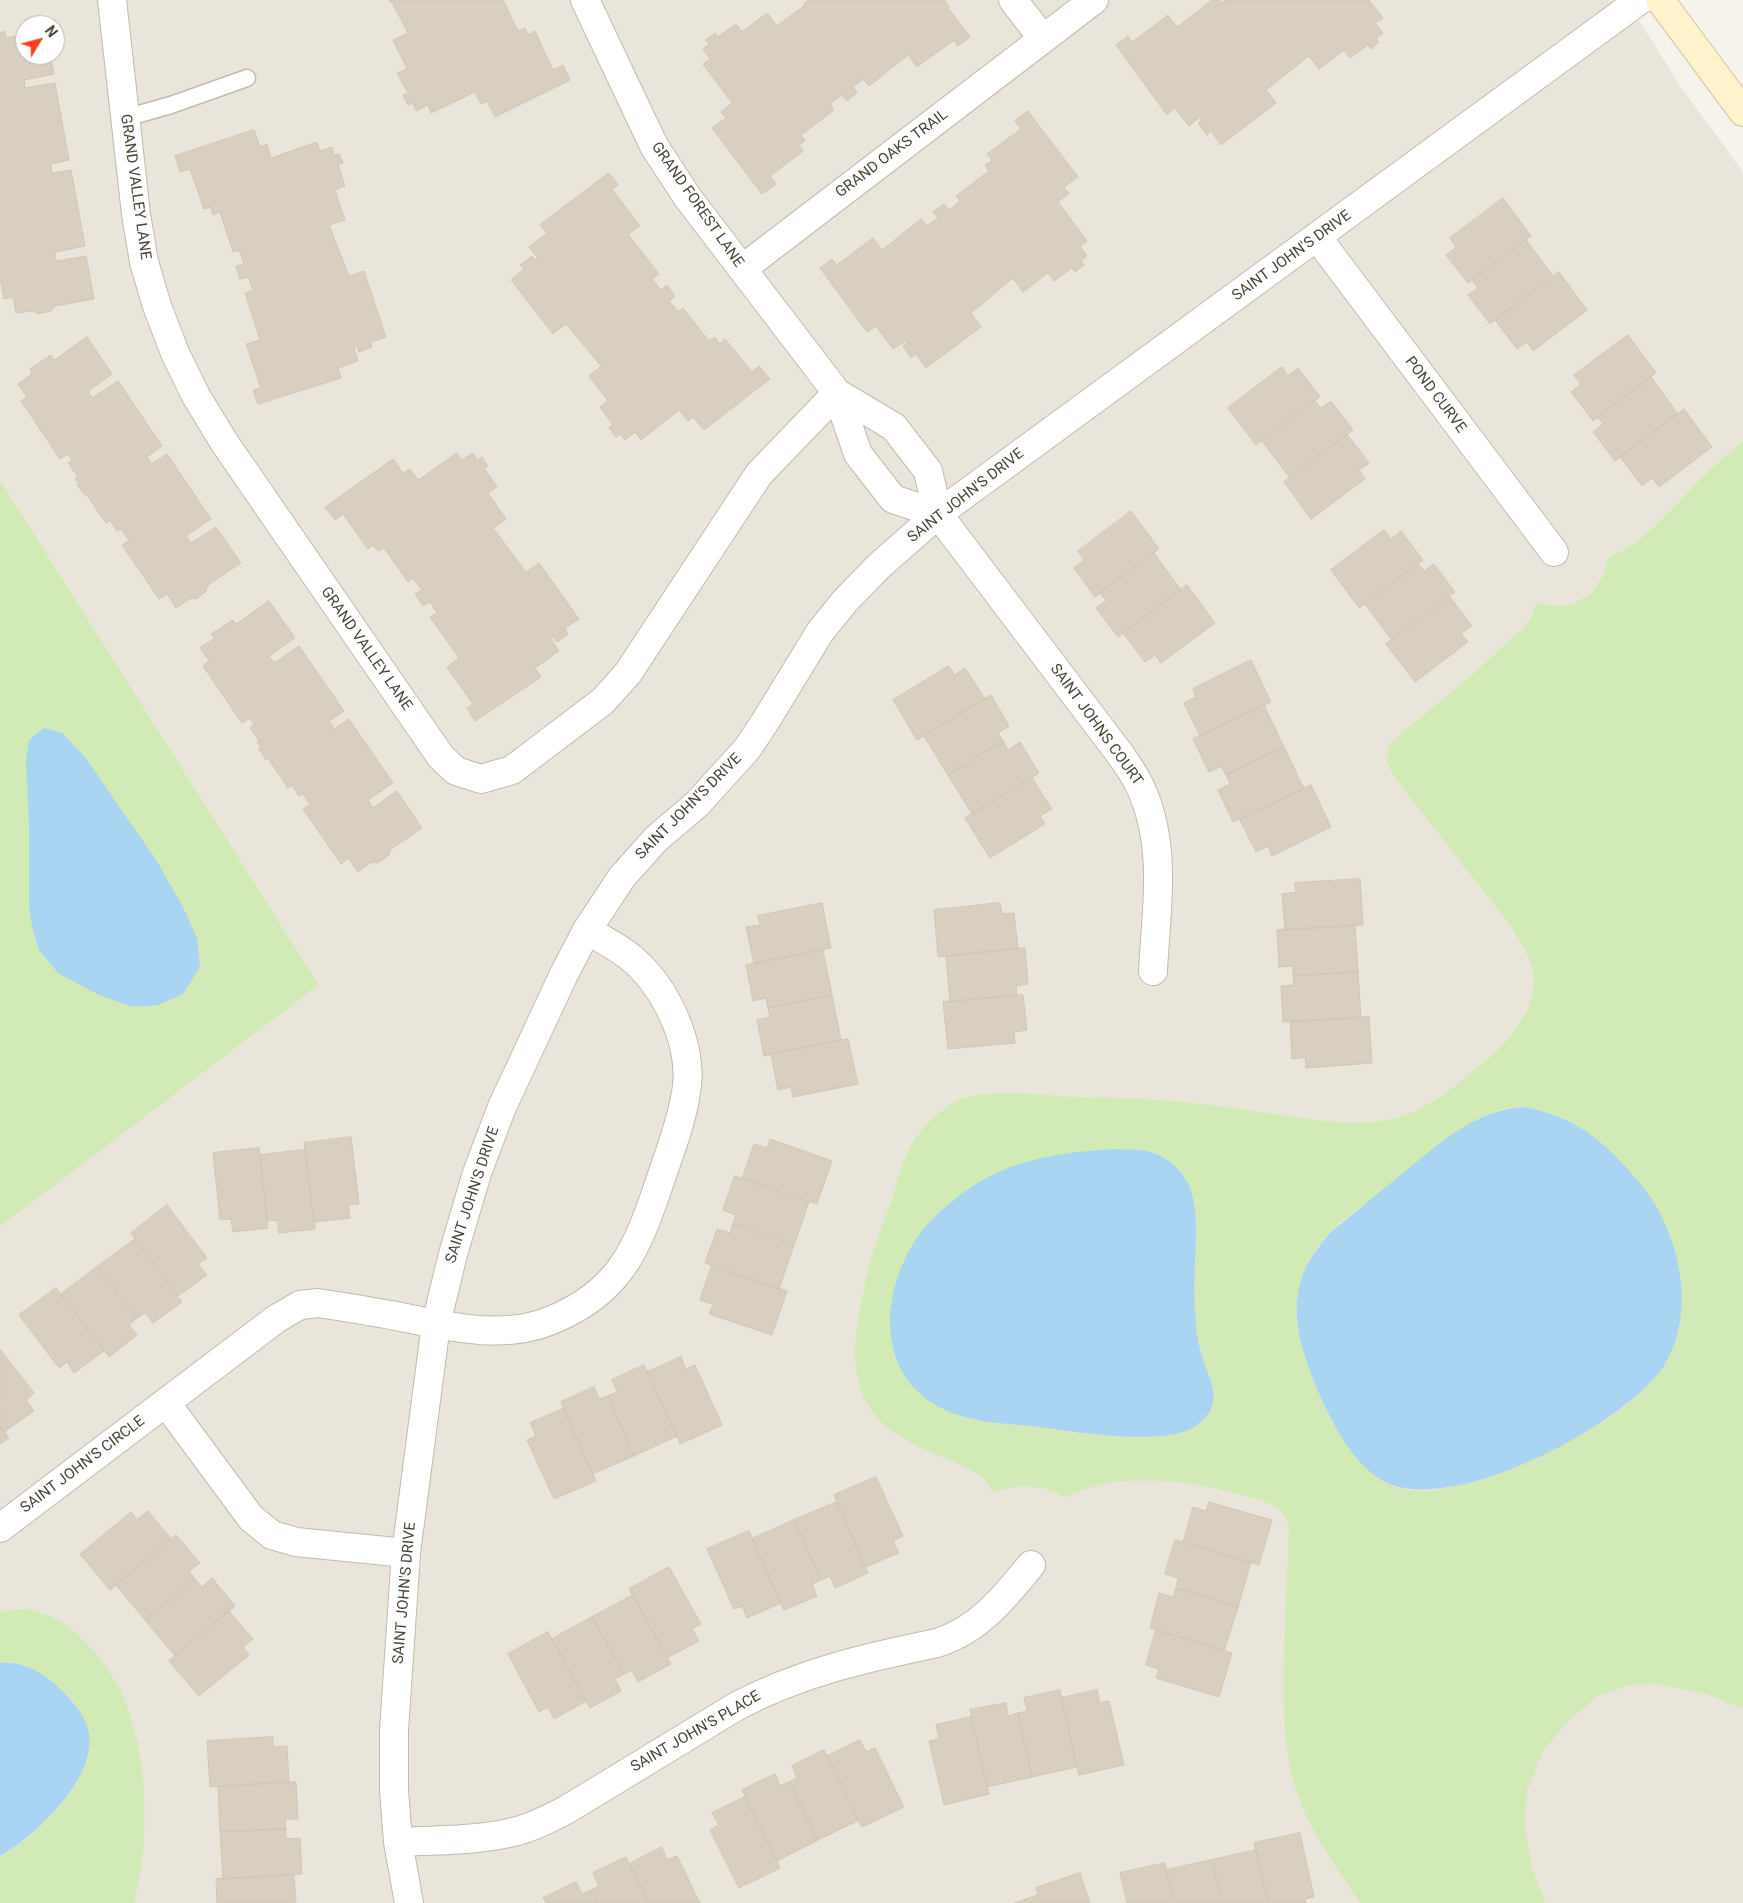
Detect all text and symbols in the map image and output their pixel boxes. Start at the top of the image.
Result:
north arrow [15,15,65,65]
text: N [42,23,61,40]
street label: GRAND OAKS TRAIL [832,106,952,202]
street label: GRAND VALLEY LANE [116,113,154,261]
street label: GRAND FOREST LANE [647,139,747,271]
street label: SAINT JOHN'S DRIVE [1229,207,1355,305]
street label: POND CURVE [1401,353,1469,437]
street label: SAINT JOHN'S DRIVE [904,445,1028,547]
street label: GRAND VALLEY LANE [316,584,416,714]
street label: SAINT JOHNS COURT [1046,661,1146,789]
street label: SAINT JOHN'S DRIVE [632,750,746,864]
street label: SAINT JOHN'S DRIVE [442,1124,504,1266]
street label: SAINT JOHN'S CIRCLE [17,1412,149,1518]
street label: SAINT JOHN'S DRIVE [390,1521,420,1665]
street label: SAINT JOHN'S PLACE [628,1687,764,1777]

